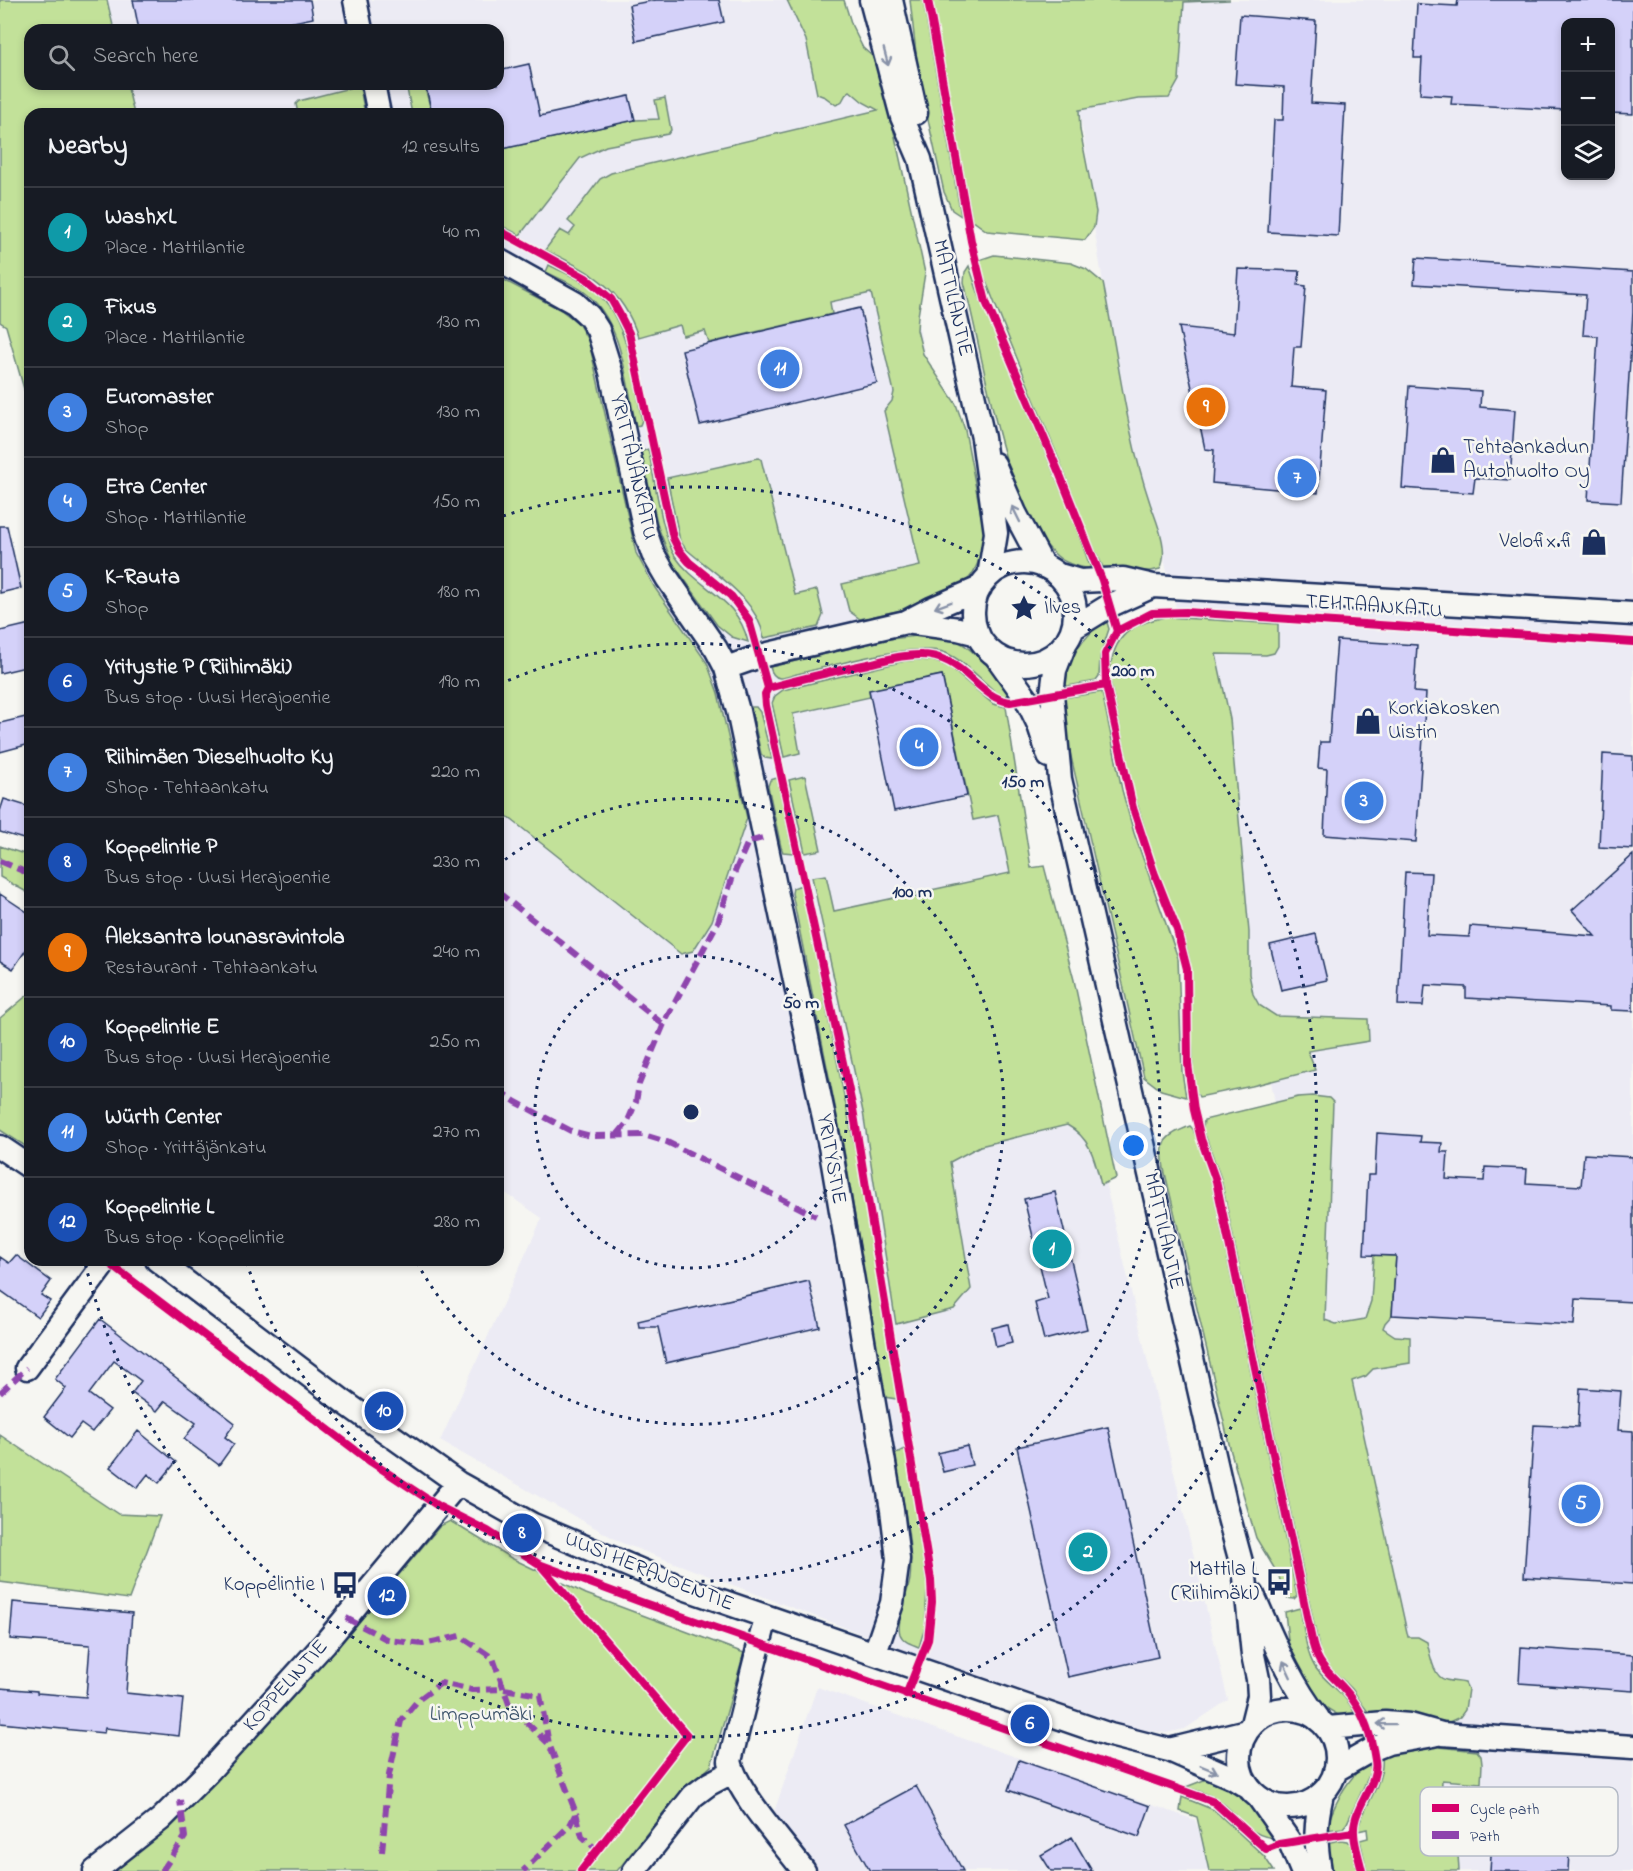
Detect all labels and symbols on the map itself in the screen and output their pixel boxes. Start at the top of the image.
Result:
one-way arrow [881,47,892,66]
street label: MATTILANTIE [924,237,980,359]
pin: 11 [760,346,800,392]
pin: 9 [1186,384,1226,430]
street label: YRITTÄJÄNKATU [602,391,664,543]
place label: Tehtaankadun Autohuolto Oy [1463,433,1590,489]
shop icon: Tehtaankadun Autohuolto Oy [1428,445,1458,475]
pin: 7 [1278,456,1316,500]
one-way arrow [1010,505,1022,523]
place label: Velofix.fi [1499,527,1574,557]
shop icon: Velofix.fi [1579,527,1609,557]
street label: TEHTAANKATU [1304,587,1444,627]
place icon: Ilves [1009,593,1039,623]
place label: Ilves [1044,593,1081,623]
one-way arrow [934,600,953,611]
text: 200 m [1111,659,1155,685]
place label: Korkiakosken Uistin [1388,694,1500,748]
shop icon: Korkiakosken Uistin [1353,706,1383,736]
pin: 4 [900,724,938,770]
text: 150 m [1002,770,1044,796]
pin: 3 [1344,778,1384,824]
text: 100 m [892,880,932,906]
text: 50 m [783,991,819,1017]
centre of rings [681,1102,701,1122]
street label: YRITYSTIE [808,1112,854,1206]
your location [1119,1131,1148,1160]
street label: MATTILANTIE [1135,1170,1191,1292]
pin: 1 [1032,1226,1072,1272]
pin: 10 [364,1388,404,1434]
pin: 5 [1562,1482,1600,1526]
pin: 8 [502,1510,542,1556]
street label: UUSI HERAJOENTIE [560,1524,738,1620]
pin: 2 [1068,1530,1108,1574]
place label: Mattila L (Riihimäki) [1171,1555,1259,1609]
bus stop icon: Mattila L (Riihimäki) [1264,1567,1294,1597]
place label: Koppelintie I [224,1570,325,1600]
bus stop icon: Koppelintie I [330,1570,360,1600]
pin: 12 [368,1574,406,1618]
street label: KOPPELINTIE [236,1633,336,1739]
one-way arrow [1280,1660,1292,1678]
park label: Limppumäki [430,1700,532,1730]
pin: 6 [1010,1702,1050,1746]
one-way arrow [1376,1718,1396,1729]
one-way arrow [1200,1763,1218,1775]
legend [1420,1787,1618,1856]
text: Cycle path [1470,1798,1539,1822]
text: Path [1470,1825,1500,1849]

